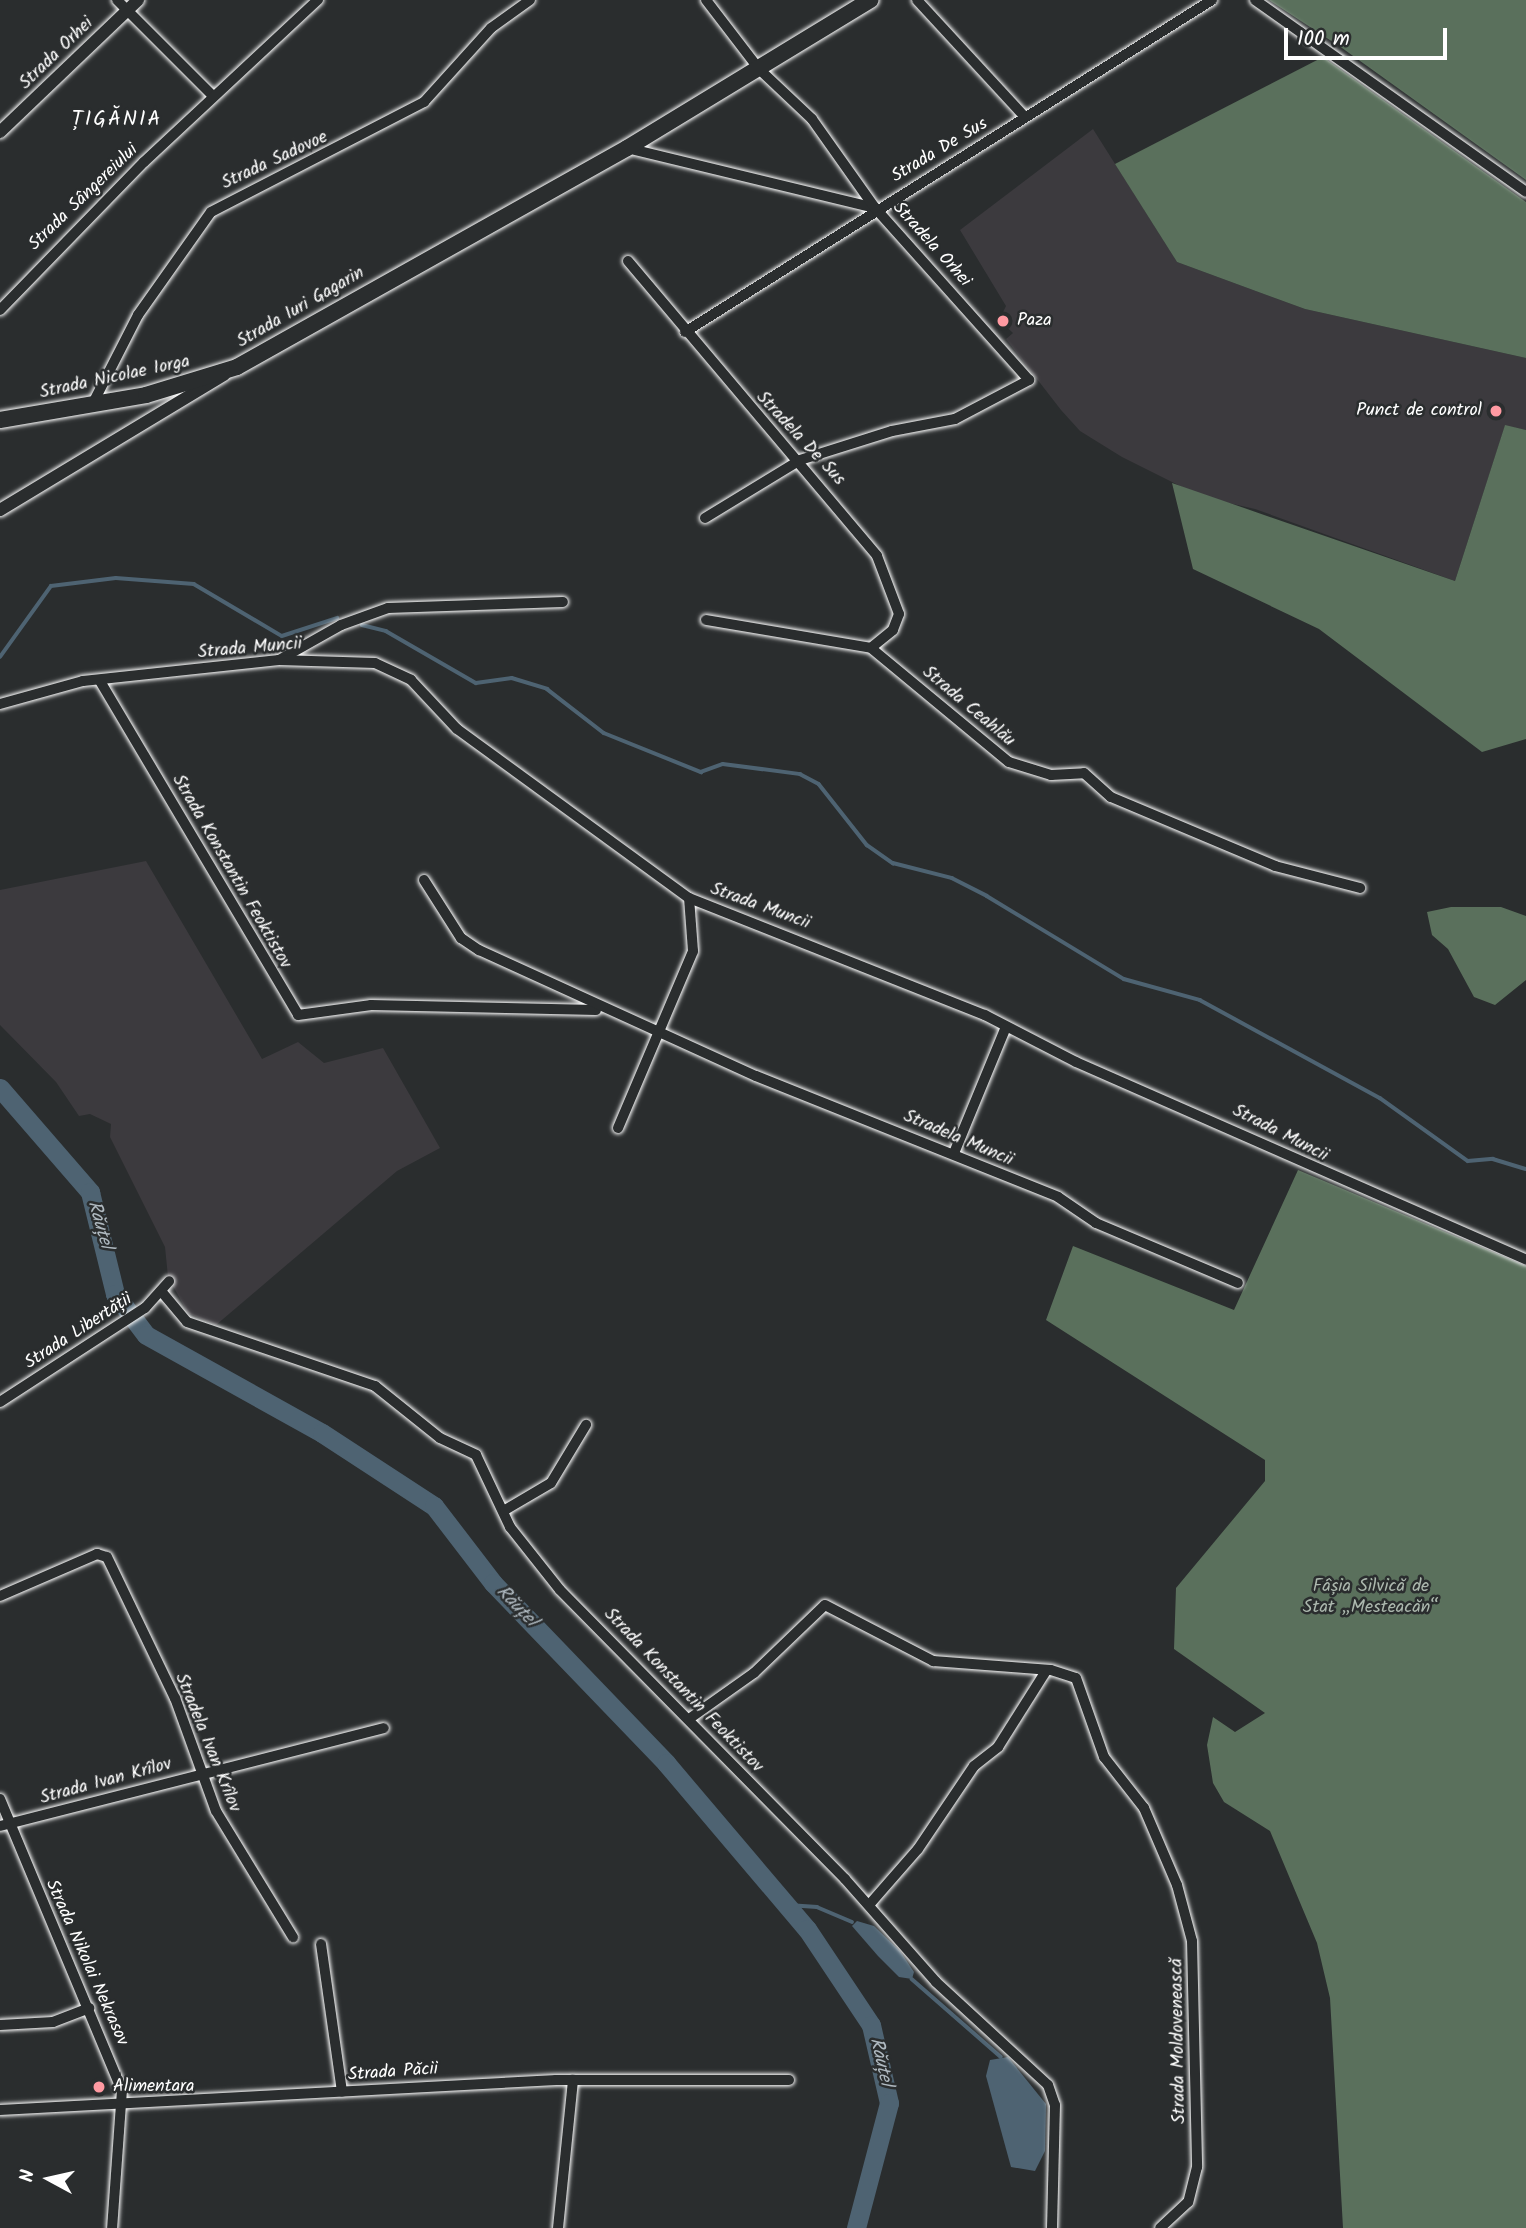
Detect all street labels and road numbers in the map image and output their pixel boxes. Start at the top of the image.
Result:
street label: Strada Orhei [15,13,99,95]
street label: Strada De Sus [888,114,992,188]
street label: Strada Sadovoe [219,127,331,195]
street label: Strada Sângereiului [25,140,143,256]
street label: Stradela Orhei [887,198,975,292]
street label: Strada Iuri Gagarin [233,263,369,353]
street label: Strada Nicolae Iorga [38,352,192,404]
street label: Stradela De Sus [751,387,849,491]
street label: Strada Muncii [197,634,303,664]
street label: Strada Ceahlău [917,662,1019,752]
street label: Strada Konstantin Feoktistov [167,771,295,973]
street label: Strada Muncii [707,879,813,935]
street label: Strada Muncii [1228,1101,1332,1167]
street label: Stradela Muncii [900,1106,1016,1172]
street label: Strada Libertății [21,1289,137,1375]
street label: Strada Konstantin Feoktistov [599,1604,767,1778]
street label: Stradela Ivan Krîlov [169,1671,245,1815]
street label: Strada Ivan Krîlov [38,1754,174,1810]
street label: Strada Nikolai Nekrasov [40,1877,132,2049]
street label: Strada Moldovenească [1167,1958,1191,2124]
street label: Strada Păcii [347,2059,439,2087]

